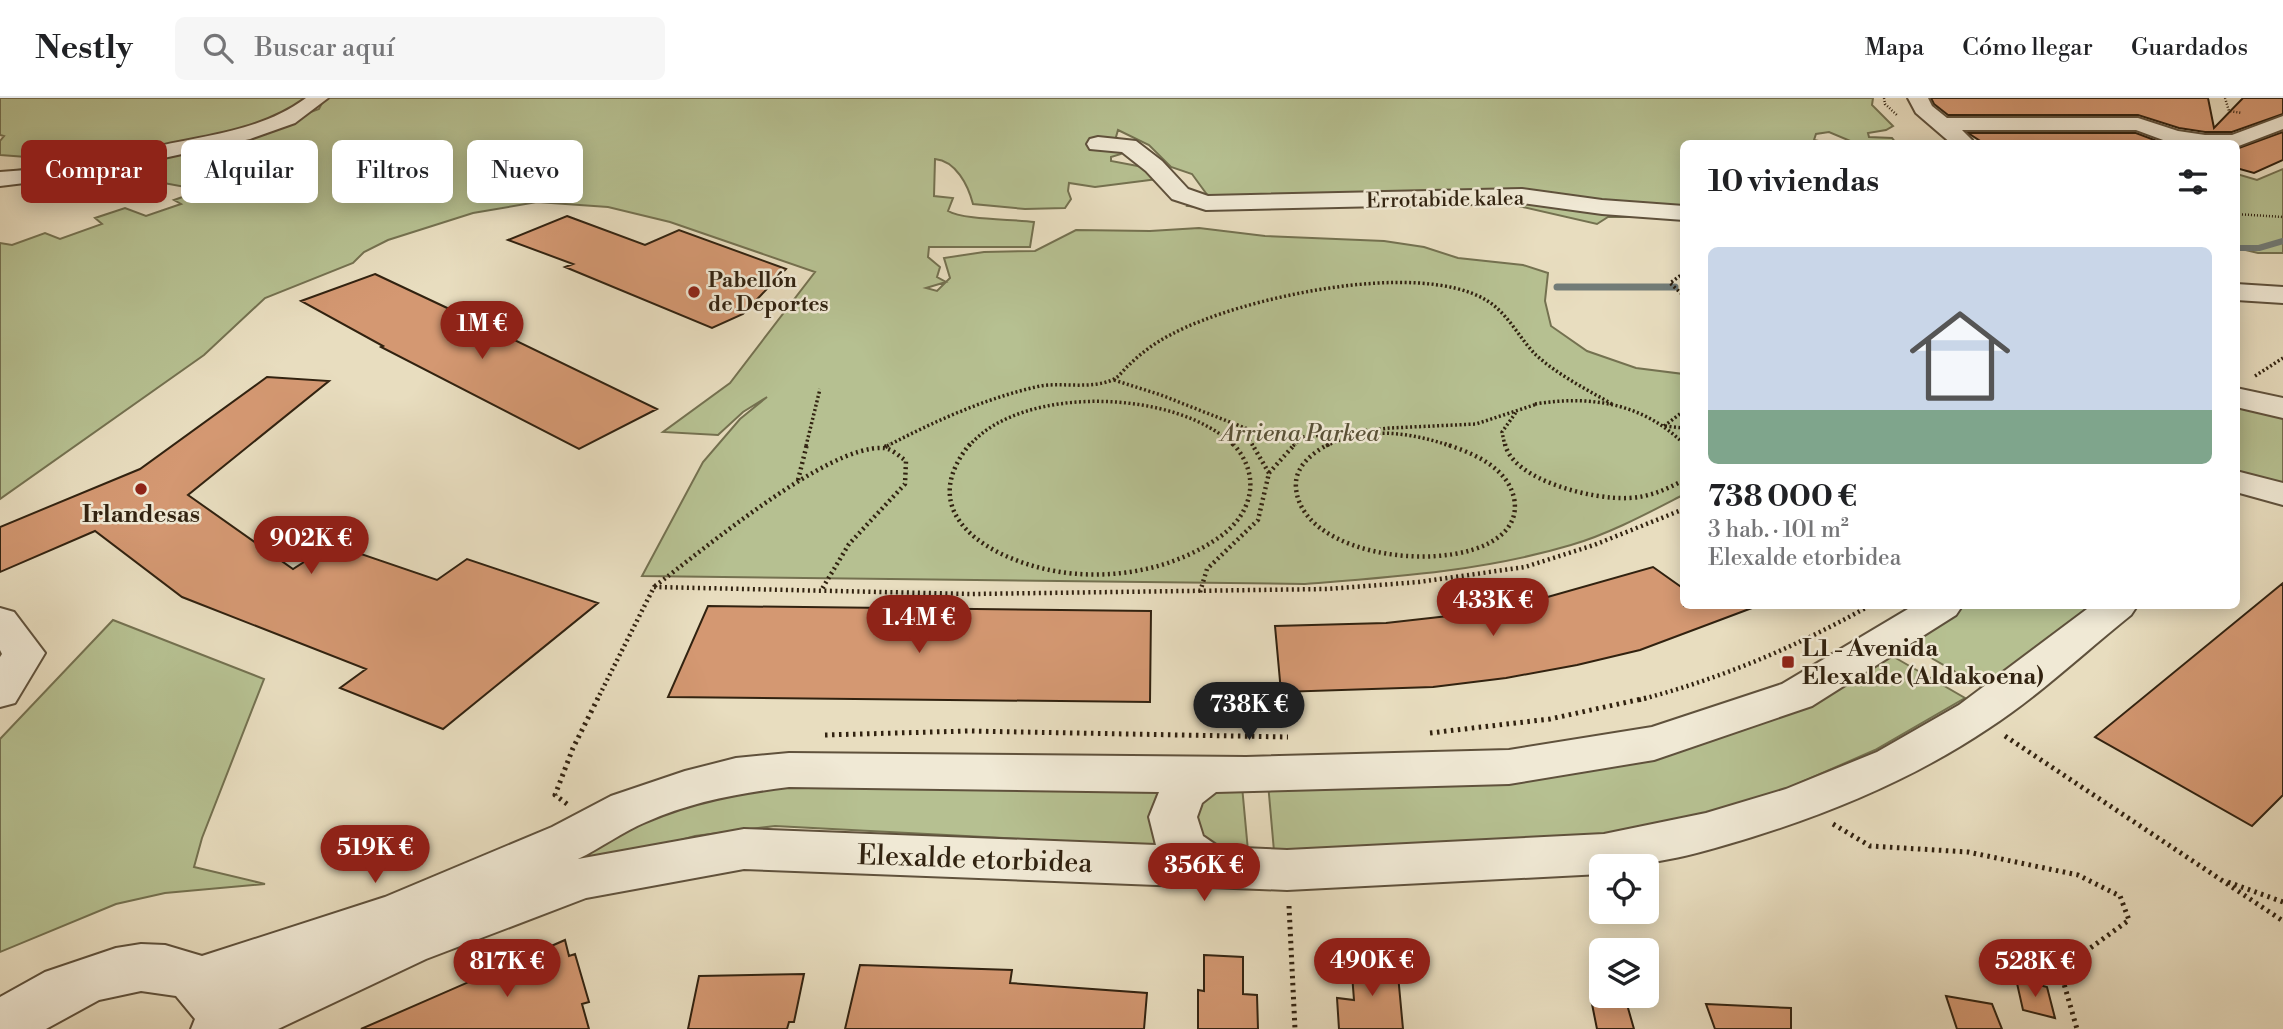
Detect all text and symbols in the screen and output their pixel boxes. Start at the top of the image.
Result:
search box [175,17,665,80]
text: Nestly [35,28,133,69]
icon: search [199,29,237,67]
text: Buscar aquí [255,32,395,64]
text: Mapa [1865,33,1924,63]
text: Cómo llegar [1962,33,2093,63]
text: Guardados [2131,33,2248,63]
chip: Comprar [21,140,167,203]
chip: Alquilar [181,140,318,203]
chip: Filtros [332,140,453,203]
chip: Nuevo [467,140,583,203]
text: 10 viviendas [1708,163,1879,201]
icon: filters [2174,163,2212,201]
street label: Errotabide kalea [1366,186,1525,214]
place label: Pabellón de Deportes [708,268,828,318]
marker: Pabellón de Deportes [686,284,702,300]
icon: home [1897,293,2023,419]
pin: 1M € [441,302,523,361]
text: 1M € [456,310,508,338]
park label: Arriena Parkea [1218,419,1380,449]
text: 738 000 € [1708,478,1857,516]
marker: Irlandesas [133,481,149,497]
place label: Irlandesas [82,500,200,530]
text: 3 hab. · 101 m² [1708,516,1849,544]
pin: 902K € [254,517,368,576]
text: 902K € [270,525,352,553]
text: Elexalde etorbidea [1708,544,1901,572]
pin: 433K € [1436,578,1550,638]
text: 433K € [1453,587,1533,615]
pin: 1.4M € [862,596,976,655]
text: 1.4M € [883,604,955,632]
place label: L1 - Avenida Elexalde (Aldakoena) [1802,634,2044,692]
marker: L1 - Avenida Elexalde (Aldakoena) [1780,654,1796,670]
pin: 738K € [1192,682,1306,742]
text: 738K € [1209,691,1289,719]
pin: 519K € [318,826,432,885]
text: 519K € [337,834,413,862]
street label: Elexalde etorbidea [857,838,1094,881]
pin: 356K € [1147,844,1261,903]
text: 356K € [1164,852,1244,880]
map controls [1589,854,1659,1008]
button: locate [1589,854,1659,924]
button: layers [1589,938,1659,1008]
pin: 490K € [1315,939,1429,998]
pin: 817K € [450,940,564,999]
pin: 528K € [1978,940,2092,999]
text: 490K € [1330,947,1414,975]
text: 817K € [470,948,544,976]
text: 528K € [1995,948,2075,976]

